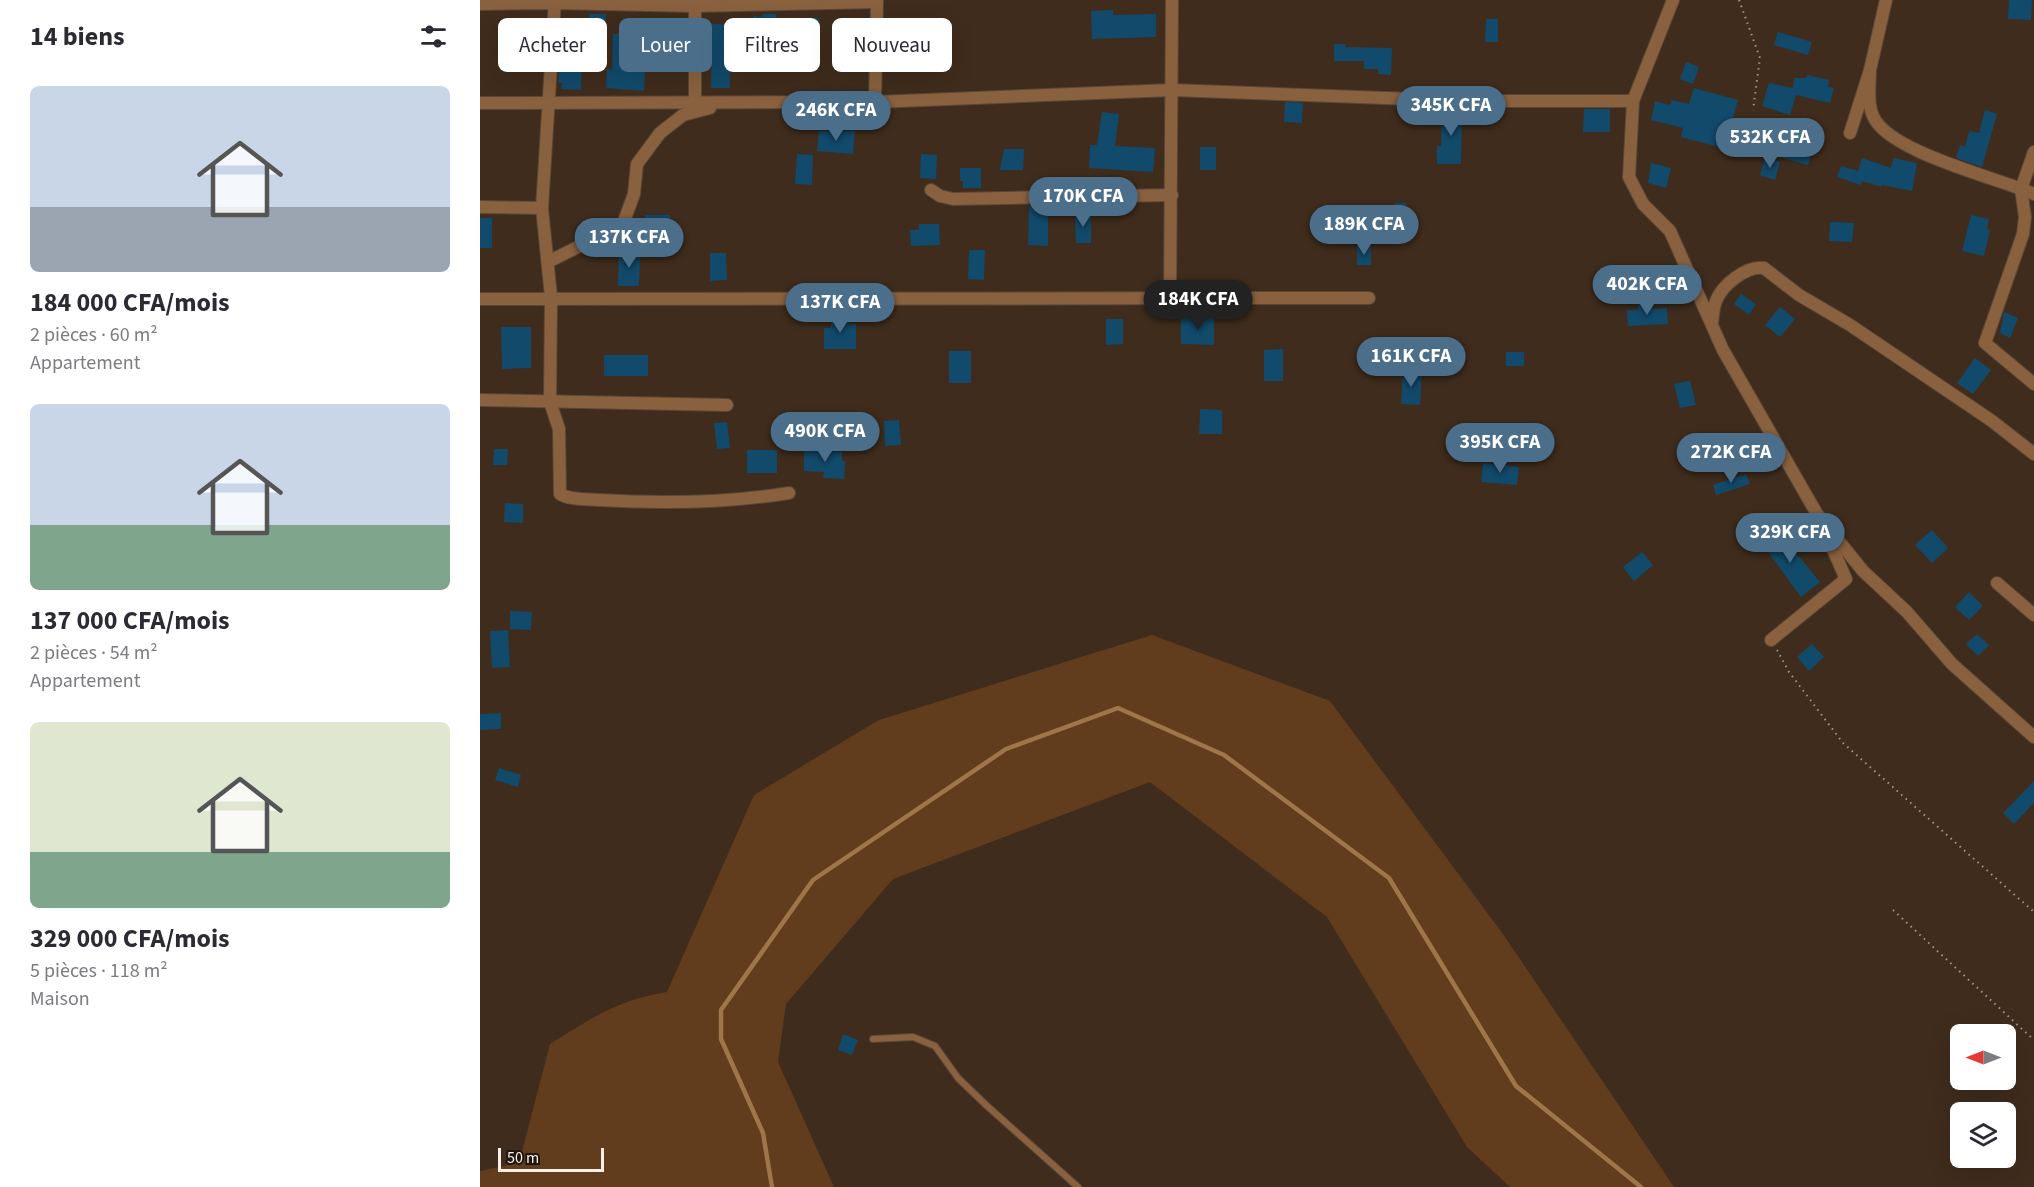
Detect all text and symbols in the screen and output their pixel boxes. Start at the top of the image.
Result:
text: 14 biens [30,18,125,55]
chip: Acheter [498,18,607,72]
chip: Louer [619,18,712,72]
chip: Filtres [724,18,820,72]
chip: Nouveau [832,18,952,72]
icon: filters [417,20,450,53]
pin: 345K CFA [1389,86,1513,137]
pin: 246K CFA [774,91,898,142]
text: 345K CFA [1411,91,1491,119]
text: 246K CFA [796,96,876,124]
pin: 532K CFA [1708,118,1832,169]
text: 532K CFA [1730,123,1810,151]
icon: home [186,125,294,233]
pin: 170K CFA [1021,177,1145,228]
text: 170K CFA [1043,182,1123,210]
pin: 189K CFA [1302,205,1426,256]
text: 189K CFA [1324,210,1404,238]
pin: 137K CFA [567,218,691,269]
text: 137K CFA [589,223,669,251]
pin: 402K CFA [1585,265,1709,316]
text: 402K CFA [1607,270,1687,298]
pin: 184K CFA [1136,280,1260,331]
pin: 137K CFA [778,283,902,334]
text: 184 000 CFA/mois [30,284,230,321]
text: 184K CFA [1158,285,1238,313]
text: 137K CFA [800,288,880,316]
text: 2 pièces · 60 m² [30,321,158,349]
pin: 161K CFA [1349,337,1473,388]
text: 161K CFA [1371,342,1451,370]
text: Appartement [30,349,140,377]
pin: 490K CFA [763,412,887,463]
text: 490K CFA [785,417,865,445]
pin: 395K CFA [1438,423,1562,474]
text: 395K CFA [1460,428,1540,456]
pin: 272K CFA [1669,433,1793,484]
text: 272K CFA [1691,438,1771,466]
icon: home [186,443,294,551]
pin: 329K CFA [1728,513,1852,564]
text: 329K CFA [1750,518,1830,546]
text: 137 000 CFA/mois [30,602,230,639]
text: 2 pièces · 54 m² [30,639,158,667]
text: Appartement [30,667,140,695]
icon: home [186,761,294,869]
text: 329 000 CFA/mois [30,920,230,957]
text: 5 pièces · 118 m² [30,957,168,985]
text: Maison [30,985,90,1013]
north arrow [1950,1024,2016,1090]
map controls [1950,1024,2016,1168]
button: layers [1950,1102,2016,1168]
scale bar [498,1145,604,1172]
text: 50 m [507,1147,539,1169]

